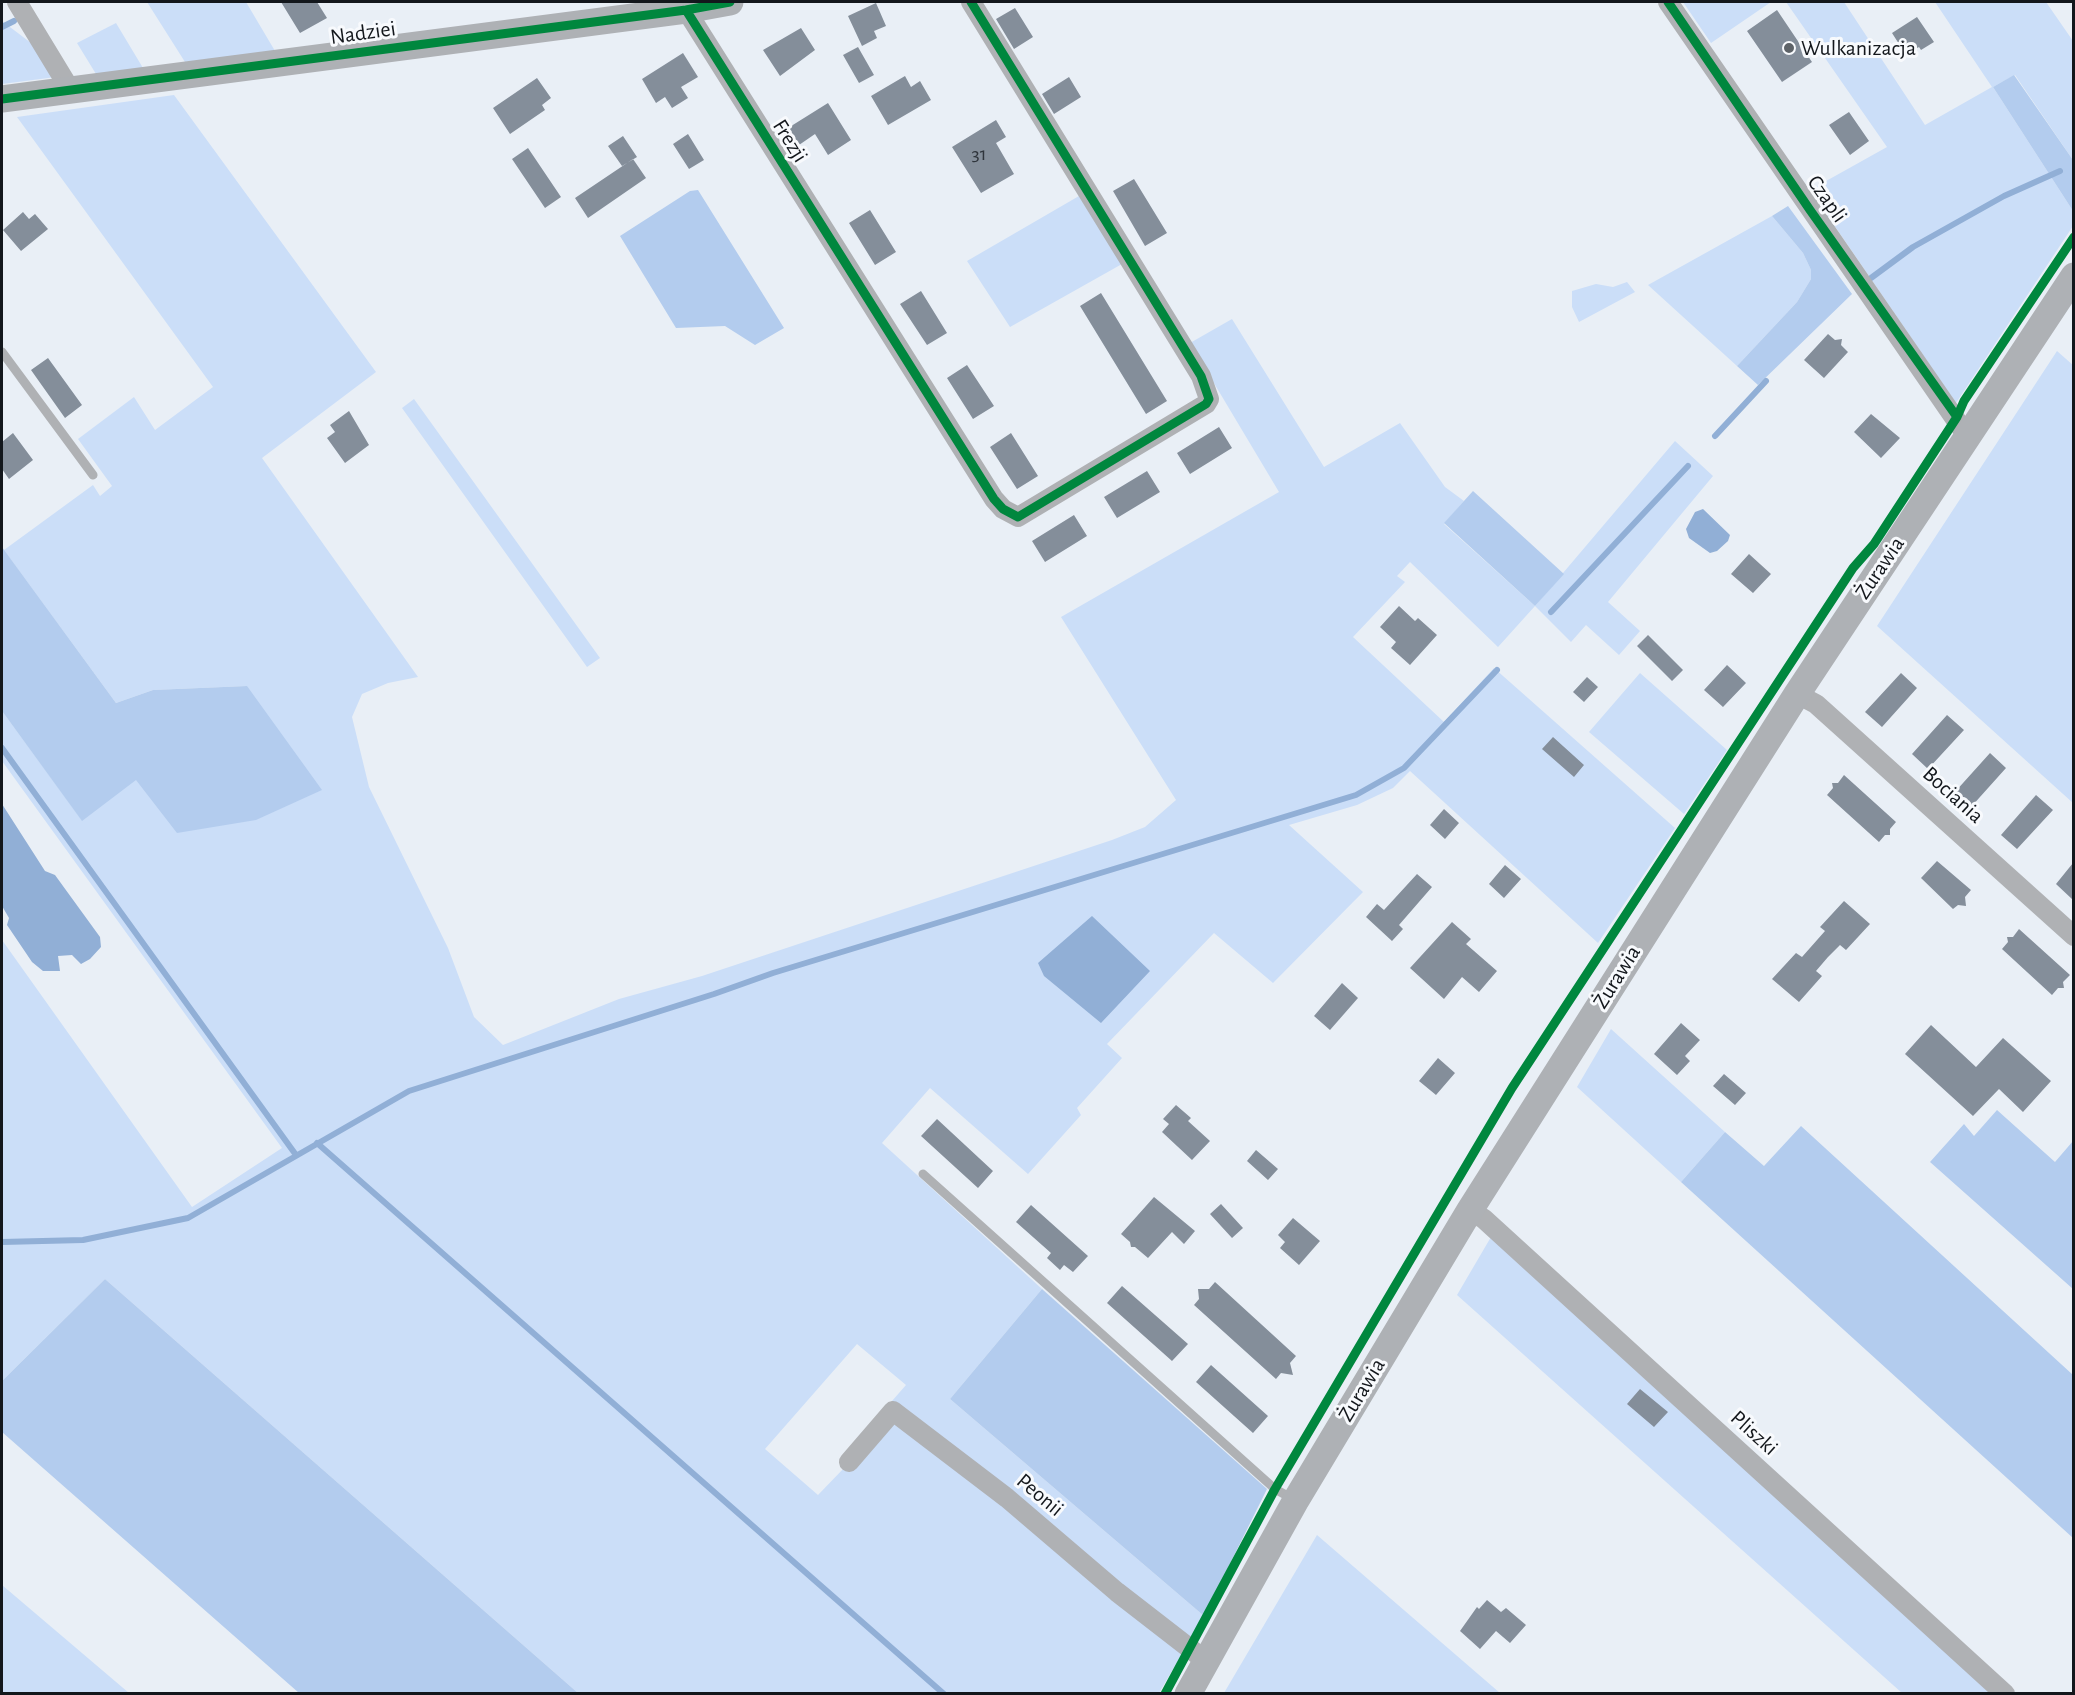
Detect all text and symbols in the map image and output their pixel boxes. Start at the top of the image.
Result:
street label: Nadziei [328,15,398,51]
place label: Wulkanizacja [1801,35,1916,61]
marker: Wulkanizacja [1782,41,1796,55]
street label: Frezji [767,114,813,168]
house number: 31 [971,142,987,166]
street label: Czapli [1801,170,1853,228]
street label: Żurawia [1850,532,1910,604]
street label: Bociania [1917,761,1989,829]
street label: Żurawia [1587,941,1647,1013]
street label: Żurawia [1333,1353,1391,1427]
street label: Pliszki [1725,1405,1783,1461]
street label: Peonii [1011,1468,1069,1522]

